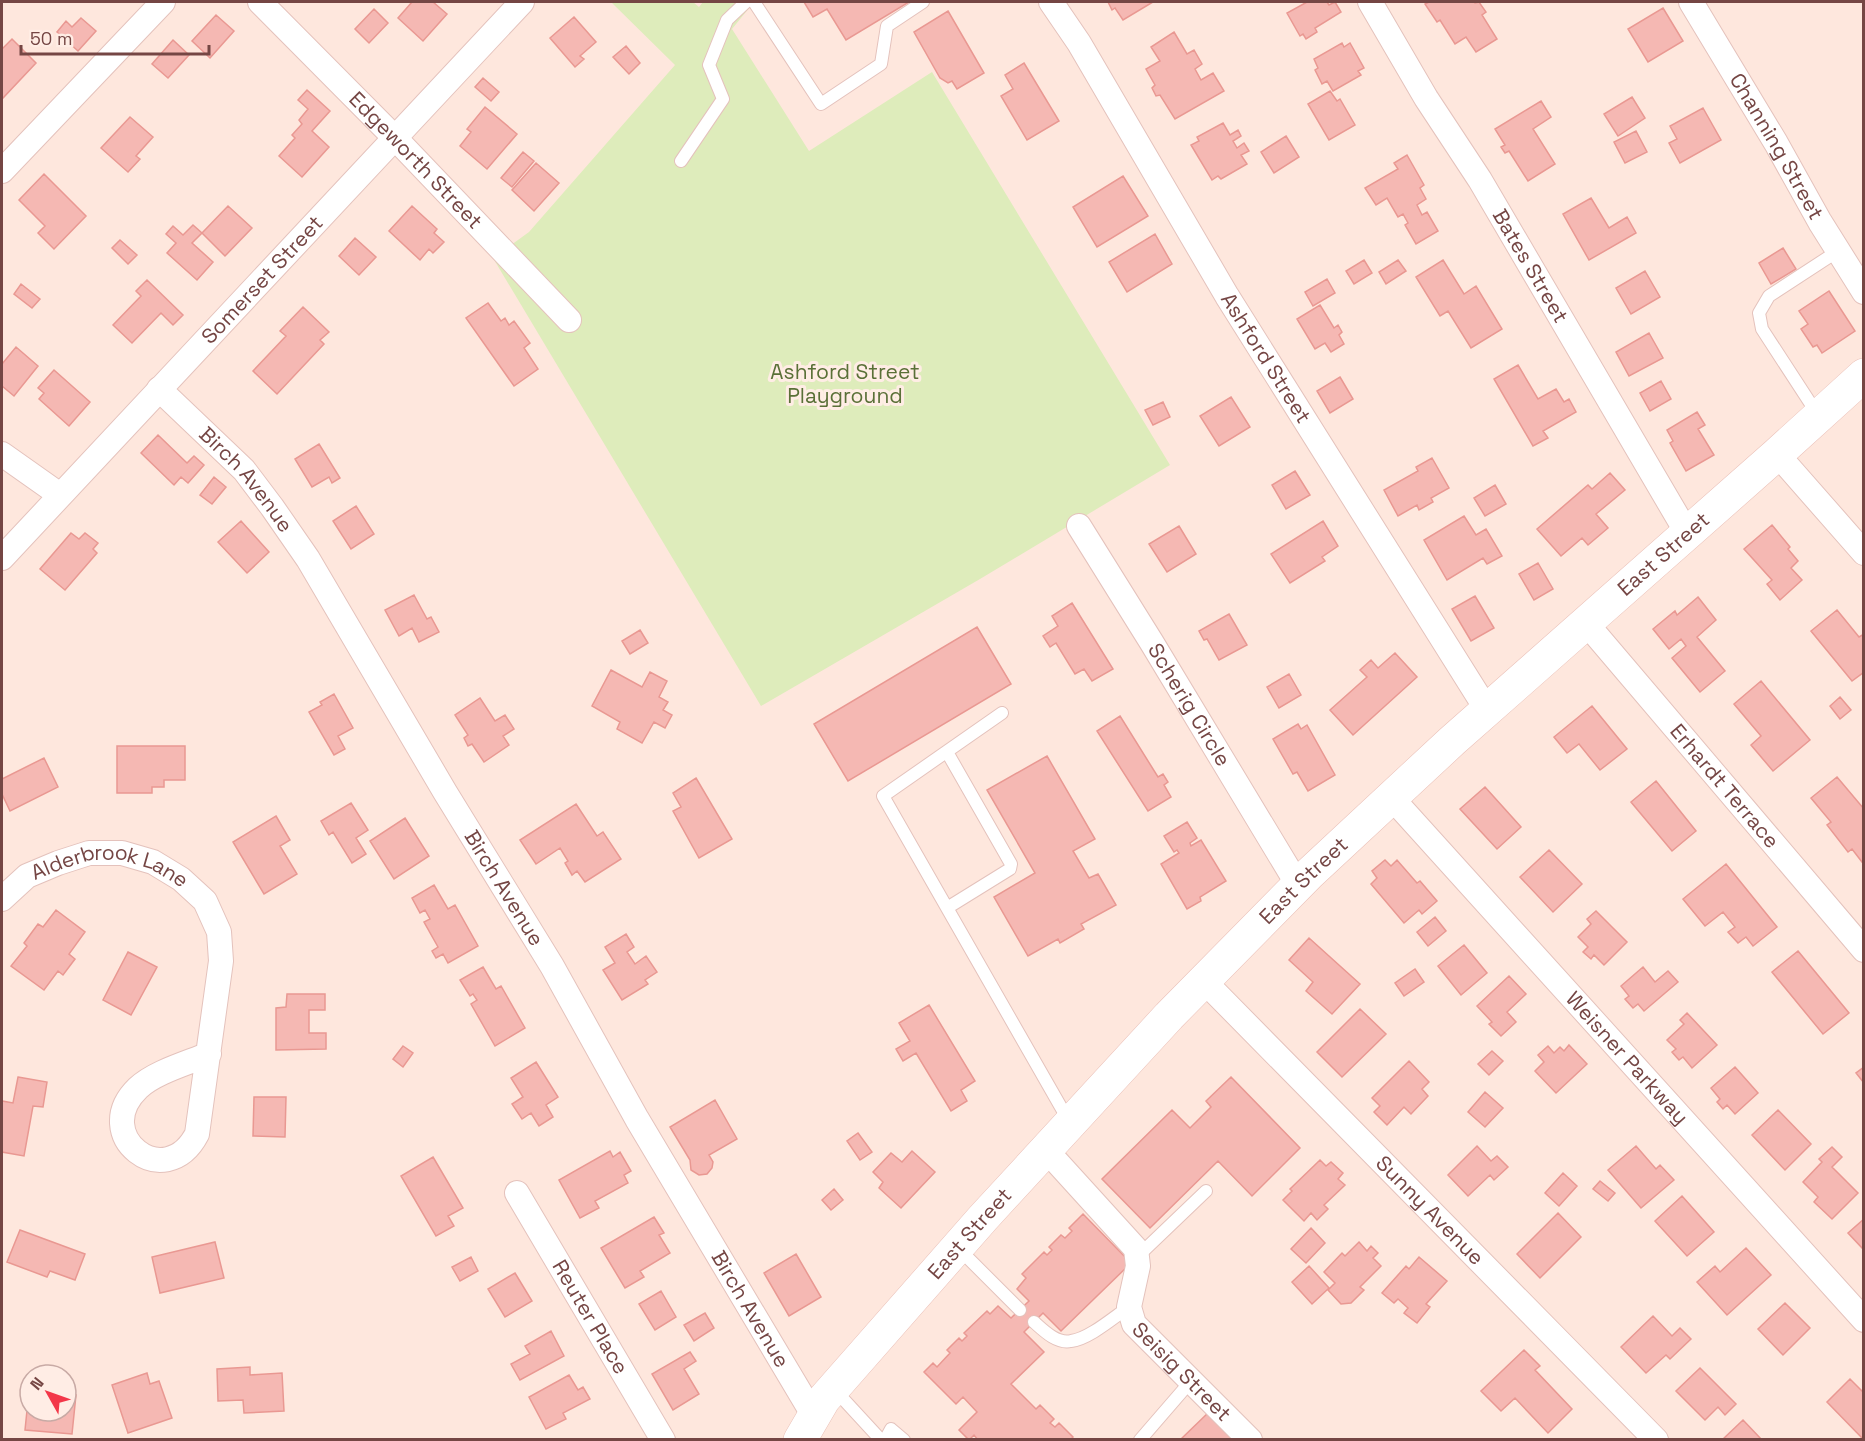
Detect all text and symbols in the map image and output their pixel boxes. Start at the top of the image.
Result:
scale bar [21,18,208,56]
text: 50 m [30,27,72,50]
street label: Channing Street [1724,68,1830,224]
street label: Edgeworth Street [343,86,489,234]
street label: Bates Street [1487,204,1575,328]
street label: Somerset Street [195,209,329,349]
street label: Ashford Street [1215,287,1318,428]
park label: Ashford Street Playground [770,358,920,409]
street label: Birch Avenue [194,420,299,537]
street label: East Street [1612,506,1715,602]
street label: Scherig Circle [1142,638,1237,771]
street label: Erhardt Terrace [1664,718,1786,854]
street label: Birch Avenue [459,825,550,951]
street label: East Street [1253,831,1353,930]
street label: Alderbrook Lane [27,838,195,893]
street label: Weisner Parkway [1560,985,1695,1130]
street label: Sunny Avenue [1370,1149,1490,1271]
street label: East Street [921,1182,1017,1285]
street label: Birch Avenue [706,1246,796,1372]
street label: Reuter Place [546,1255,635,1379]
street label: Seisig Street [1127,1316,1237,1427]
north arrow [18,1363,78,1423]
text: N [25,1373,48,1395]

